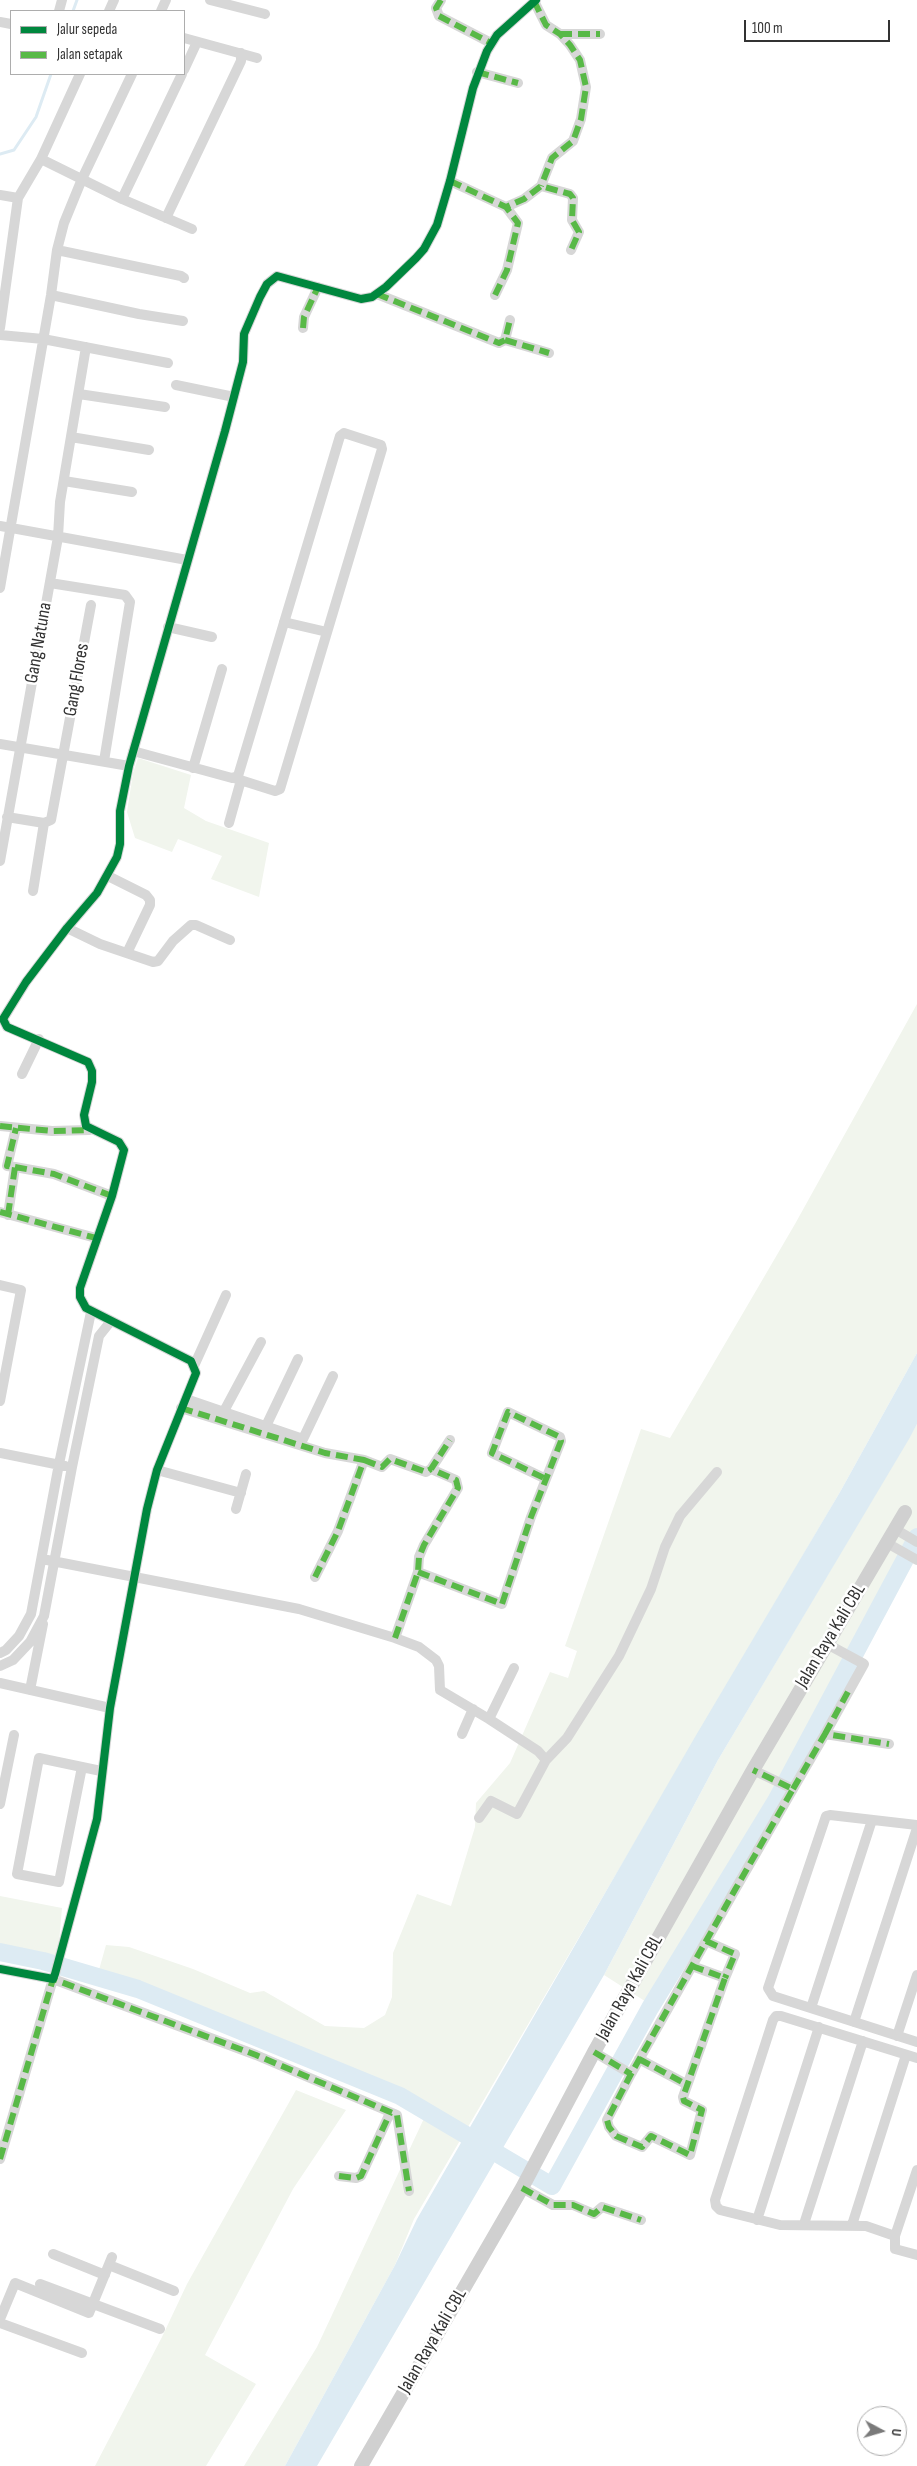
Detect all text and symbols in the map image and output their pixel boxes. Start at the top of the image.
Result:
legend [10,10,185,75]
scale bar [747,10,893,42]
text: 100 m [752,19,783,38]
text: Jalur sepeda [57,20,117,39]
text: Jalan setapak [57,45,123,64]
street label: Gang Natuna [21,601,57,685]
street label: Gang Flores [59,642,95,718]
street label: Jalan Raya Kali CBL [791,1580,871,1692]
street label: Jalan Raya Kali CBL [592,1931,668,2045]
street label: Jalan Raya Kali CBL [394,2285,472,2397]
north arrow [857,2406,907,2456]
text: U [888,2428,905,2437]

